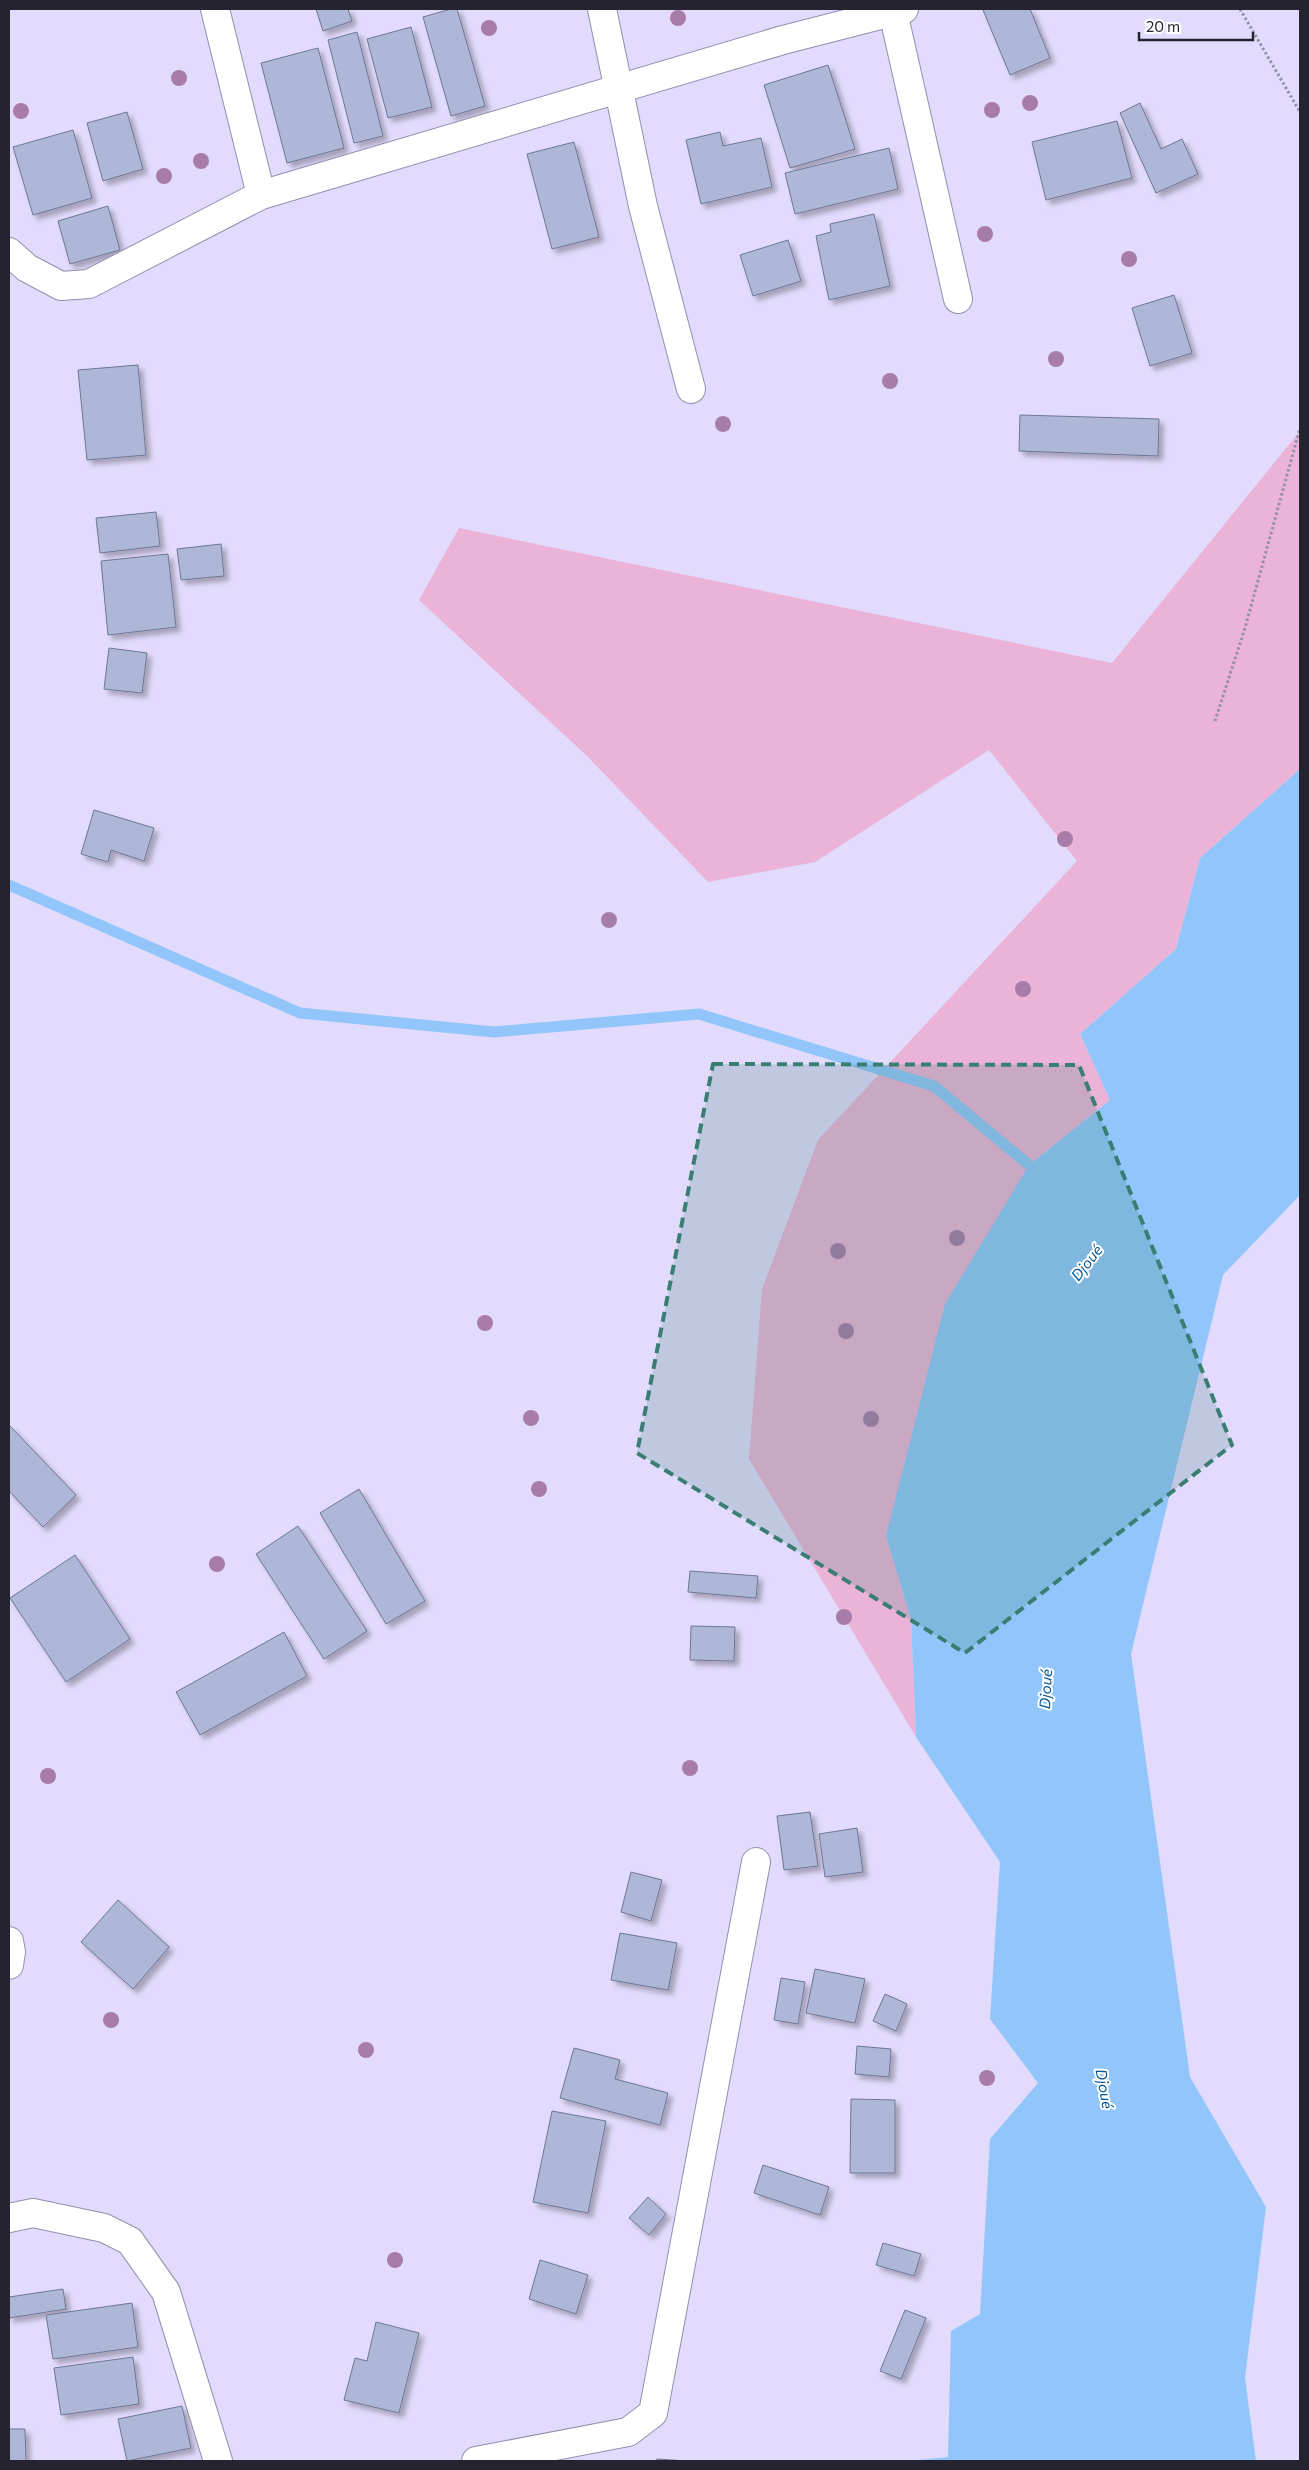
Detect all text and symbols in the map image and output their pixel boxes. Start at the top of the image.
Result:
scale bar [1139,10,1253,42]
text: 20 m [1146,17,1180,35]
water label: Djoué [1067,1240,1106,1284]
water label: Djoué [1035,1667,1055,1709]
water label: Djoué [1093,2067,1118,2111]

